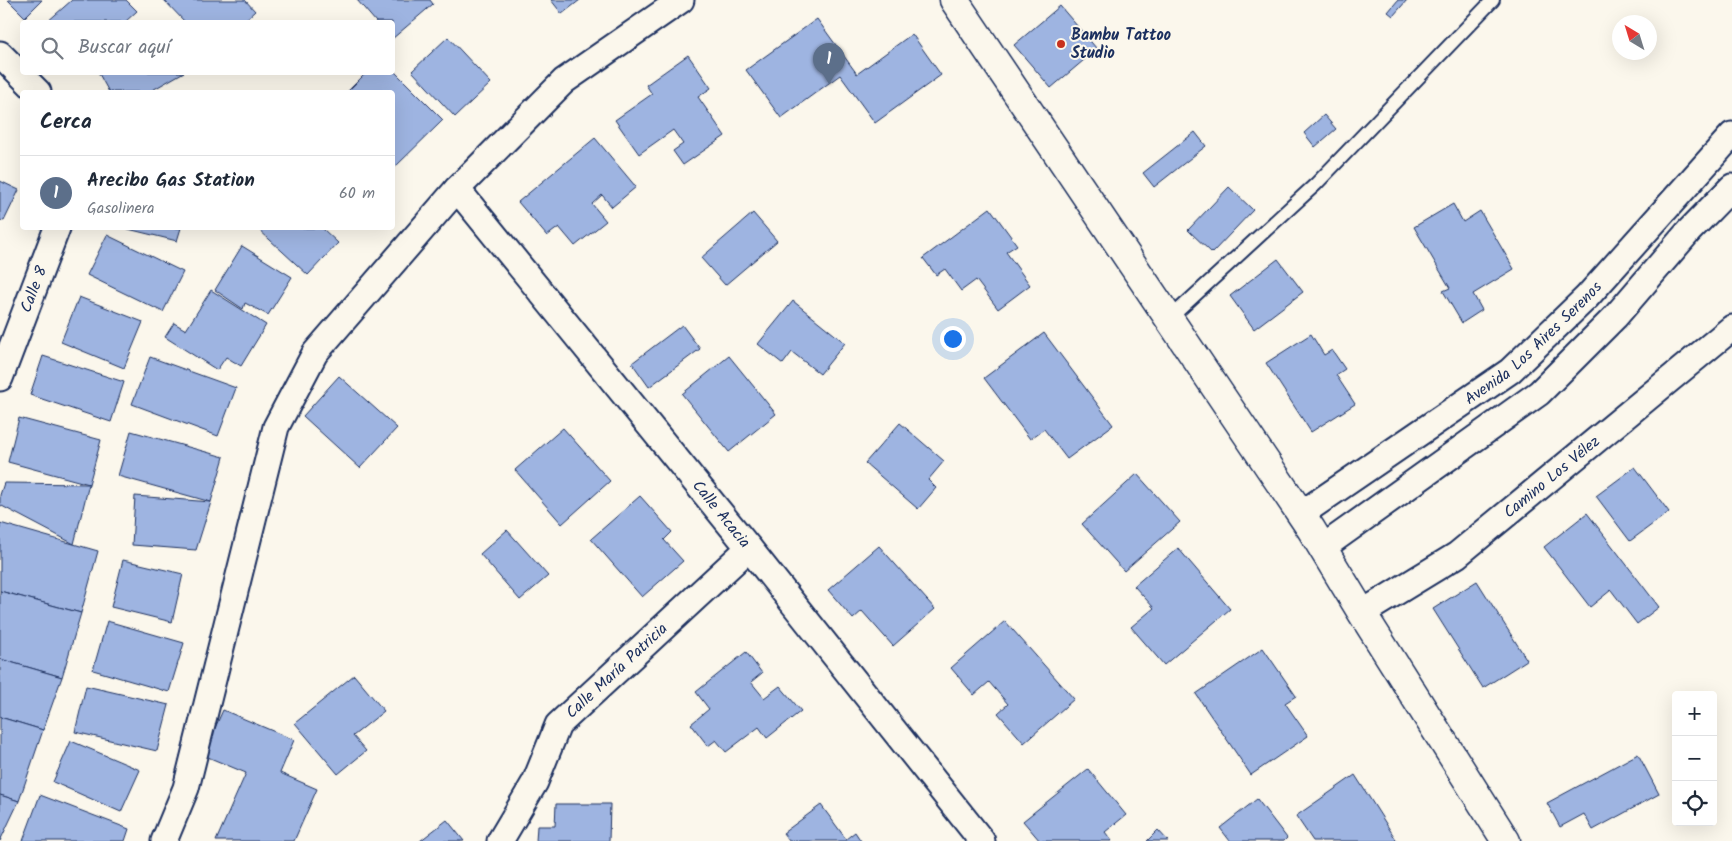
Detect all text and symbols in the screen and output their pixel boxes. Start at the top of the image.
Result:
north arrow [1612,15,1657,60]
search box [20,20,395,75]
place label: Bambu Tattoo Studio [1071,23,1171,66]
text: Buscar aquí [78,33,170,63]
icon: search [38,34,66,62]
marker: Bambu Tattoo Studio [1055,38,1067,50]
pin: 1 [813,43,845,84]
text: Cerca [40,106,92,139]
text: Arecibo Gas Station [87,166,255,196]
text: 1 [54,181,58,206]
text: 60 m [339,181,375,206]
text: Gasolinera [87,196,155,221]
street label: Calle 8 [13,262,54,316]
street label: Avenida Los Aires Serenos [1459,275,1608,411]
your location [940,326,966,352]
street label: Camino Los Vélez [1498,429,1605,524]
street label: Calle Acacia [686,475,757,554]
street label: Calle María Patricia [560,617,673,725]
map controls [1672,691,1717,826]
button: + [1672,691,1717,736]
button: − [1672,736,1717,781]
button: locate [1672,781,1717,826]

